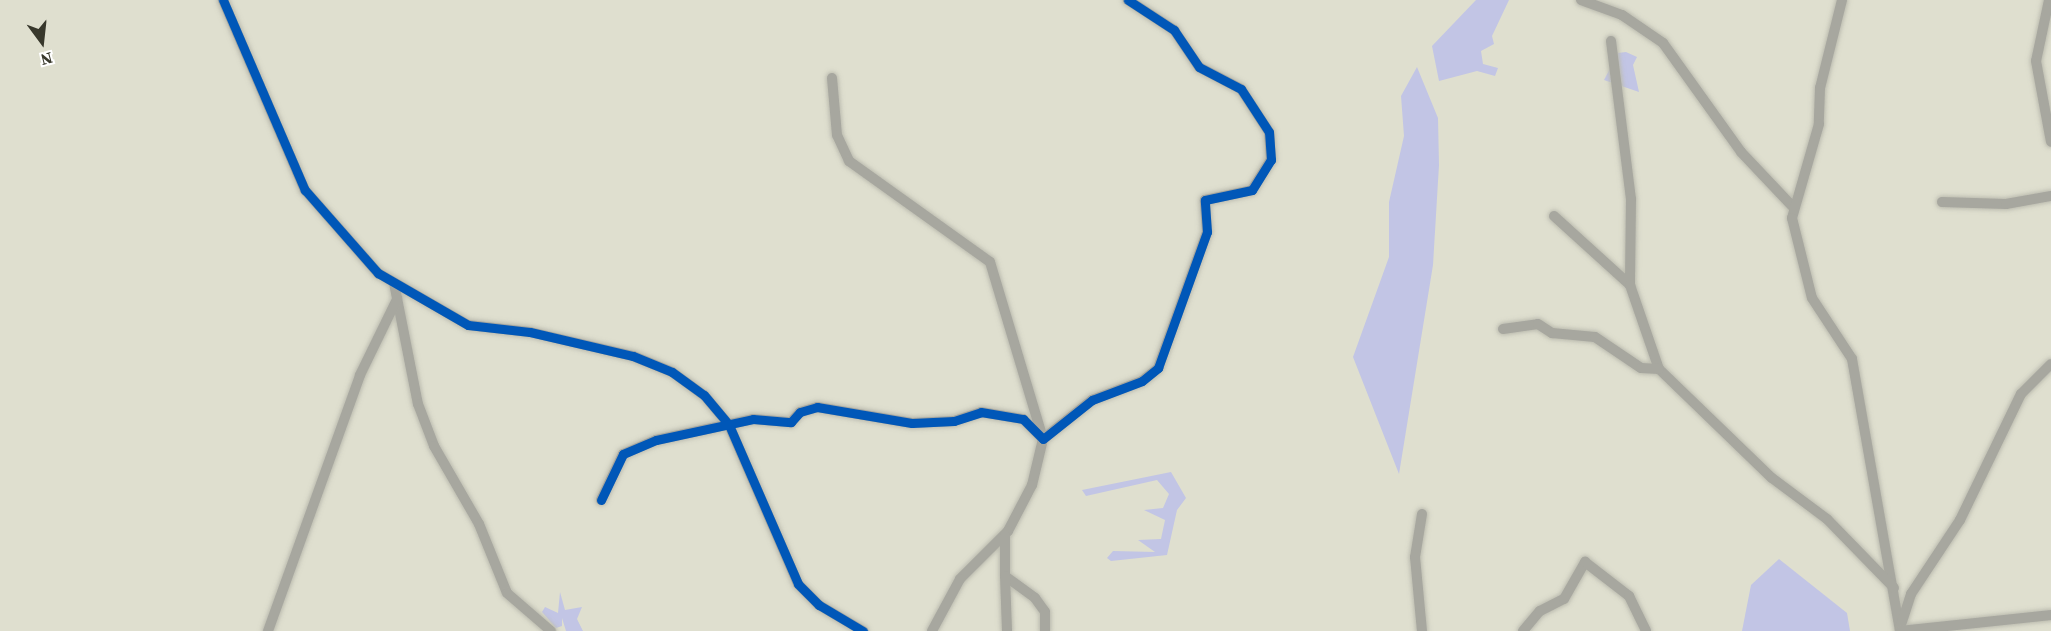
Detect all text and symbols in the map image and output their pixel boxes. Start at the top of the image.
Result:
north arrow [12,12,72,72]
text: N [38,47,55,72]

